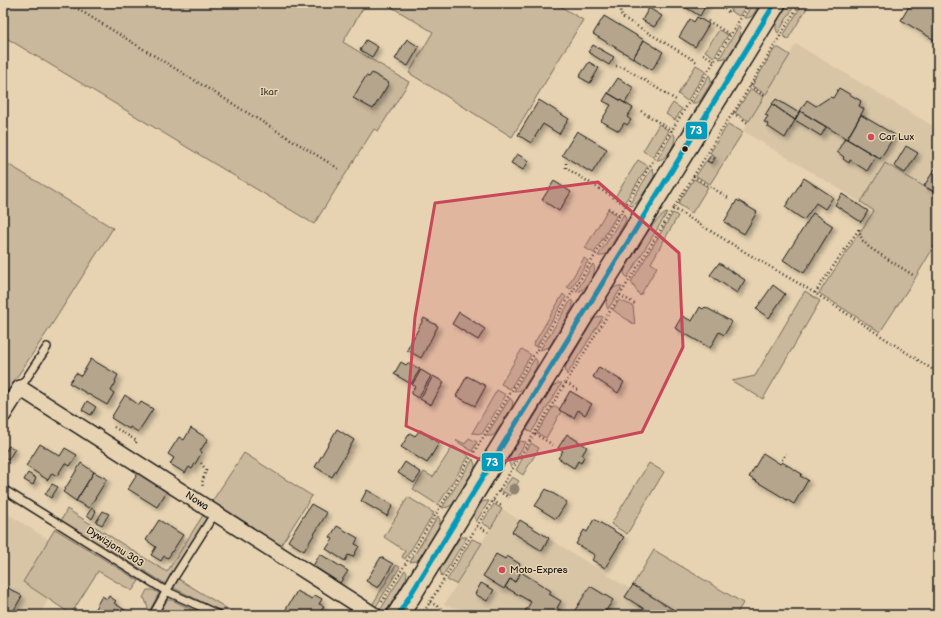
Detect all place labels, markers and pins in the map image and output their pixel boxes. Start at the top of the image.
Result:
place label: Car Lux [879,131,914,143]
marker: Car Lux [866,132,876,142]
unlabelled marker [680,144,690,154]
place label: Moto-Expres [510,564,568,576]
marker: Moto-Expres [497,565,507,575]

